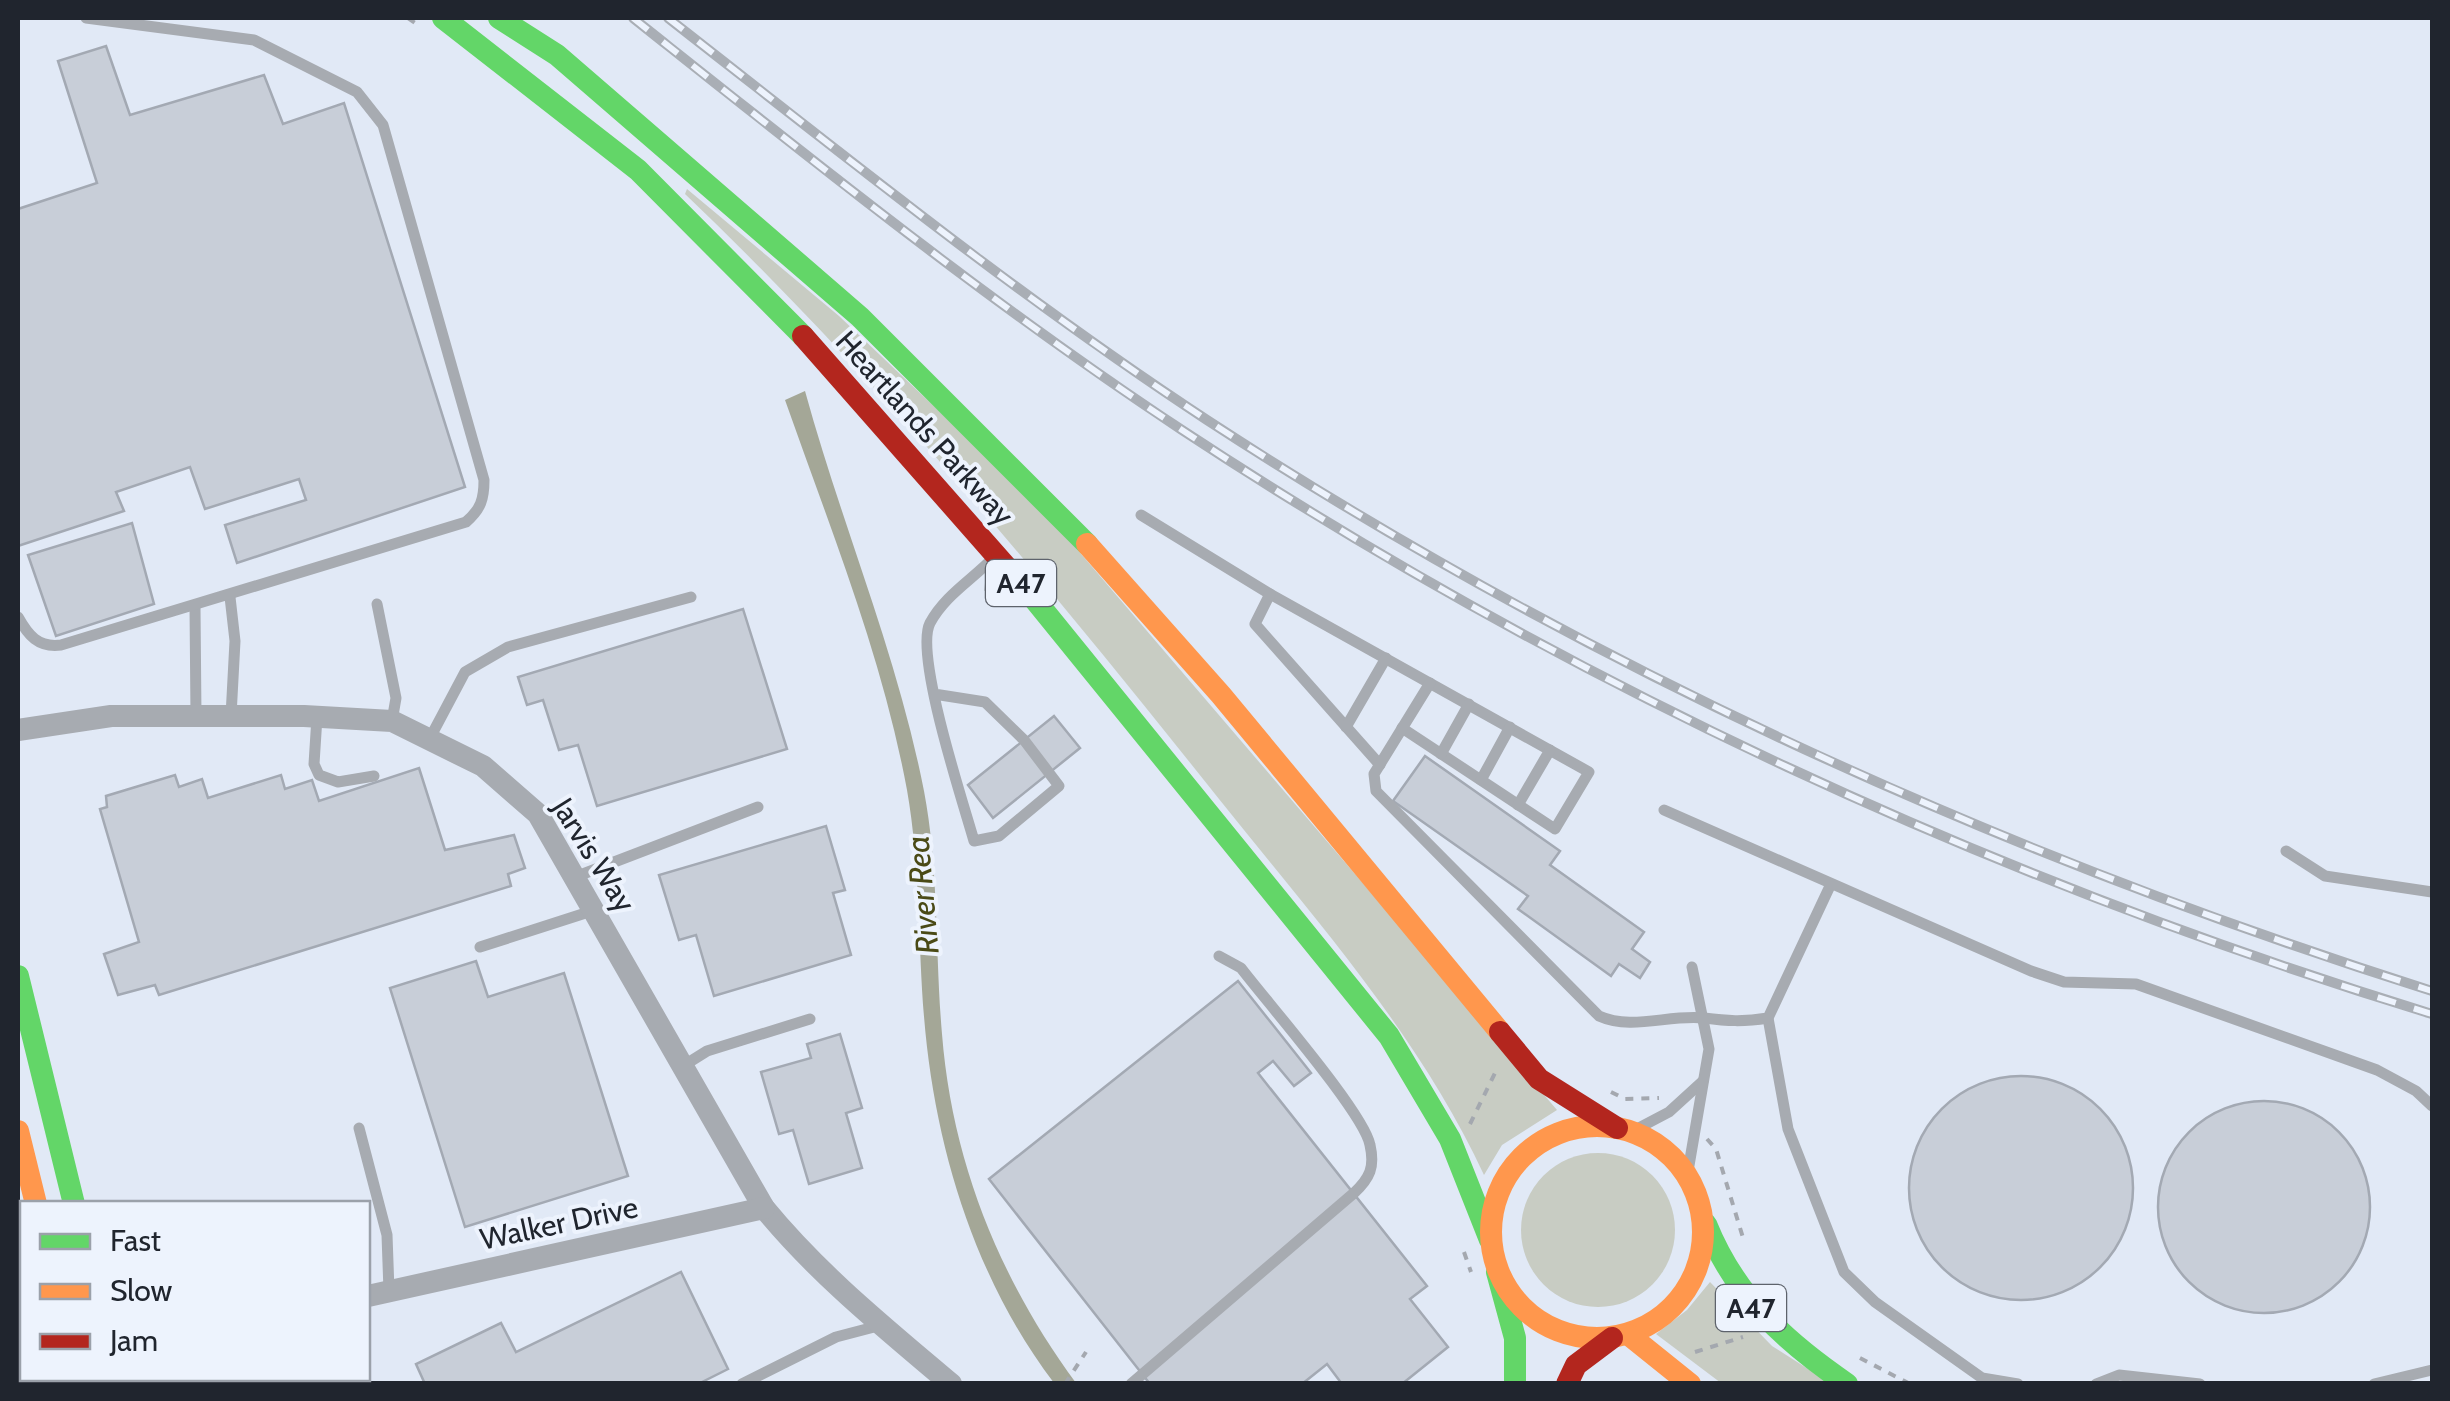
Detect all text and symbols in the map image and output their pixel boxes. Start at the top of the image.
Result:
street label: Heartlands Parkway [828,323,1022,533]
road number: A47 [986,560,1056,606]
street label: Jarvis Way [544,790,644,919]
water label: River Rea [897,834,947,956]
street label: Walker Drive [477,1188,641,1258]
legend [20,1201,370,1381]
text: Fast [110,1222,161,1259]
text: Slow [110,1272,173,1309]
road number: A47 [1716,1285,1786,1331]
text: Jam [109,1322,158,1359]

